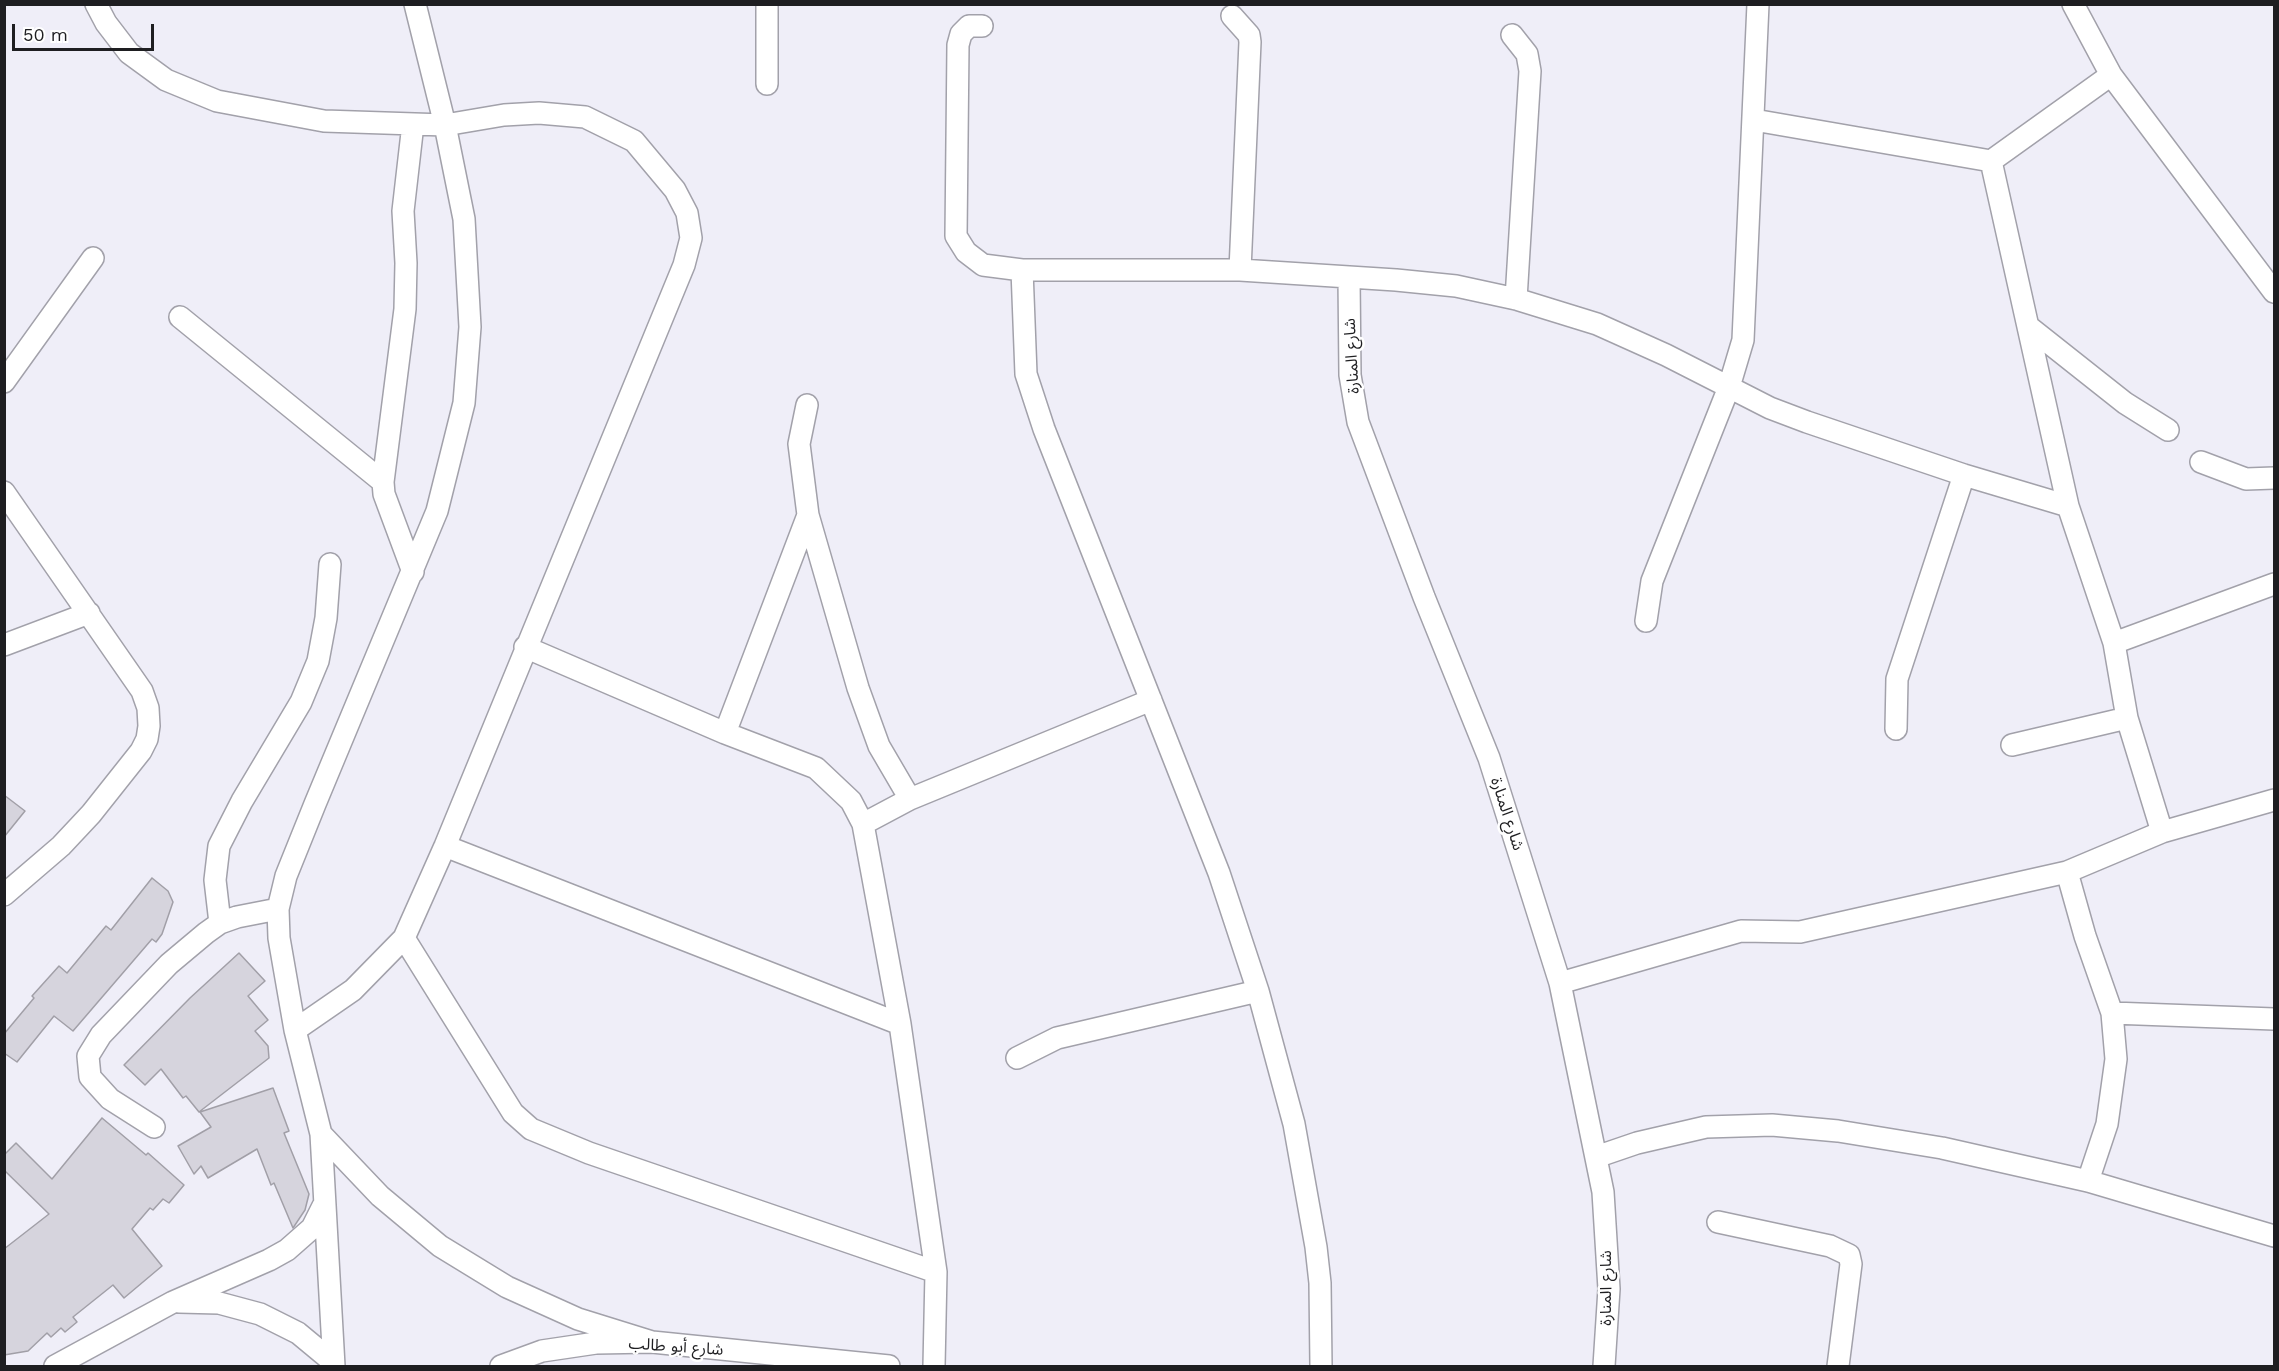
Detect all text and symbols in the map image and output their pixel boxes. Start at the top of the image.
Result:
scale bar [15,12,158,50]
text: 50 m [23,24,68,45]
street label: شارع المنارة [1340,318,1364,394]
street label: شارع المنارة [1486,775,1528,853]
street label: شارع المنارة [1596,1250,1616,1326]
street label: شارع أبو طالب [628,1334,724,1360]

